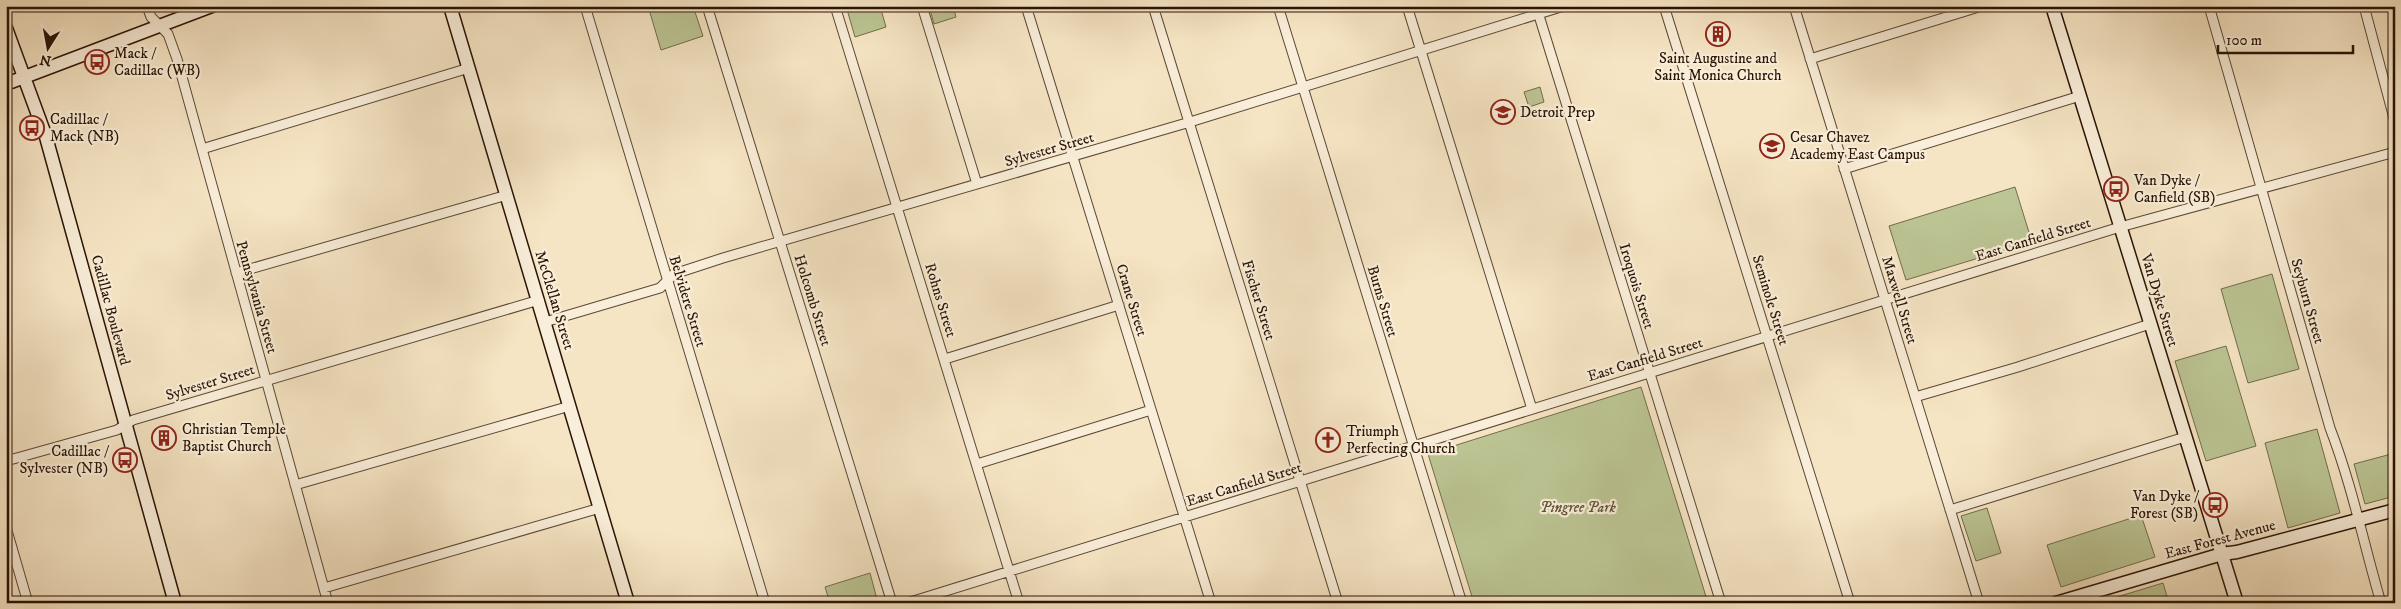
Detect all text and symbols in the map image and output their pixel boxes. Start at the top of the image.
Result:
building icon: Saint Augustine and Saint Monica Church [1705,21,1731,47]
north arrow [22,22,72,72]
scale bar [2218,22,2354,54]
text: 100 m [2226,31,2262,50]
place label: Mack / Cadillac (WB) [114,44,200,80]
bus stop icon: Mack / Cadillac (WB) [84,49,110,75]
place label: Saint Augustine and Saint Monica Church [1654,49,1782,85]
text: N [38,50,53,70]
school or university icon: Detroit Prep [1490,99,1516,125]
place label: Detroit Prep [1520,103,1595,122]
place label: Cadillac / Mack (NB) [50,110,119,146]
bus stop icon: Cadillac / Mack (NB) [19,115,45,141]
street label: Sylvester Street [1002,128,1096,171]
place label: Cesar Chavez Academy East Campus [1790,128,1925,164]
school or university icon: Cesar Chavez Academy East Campus [1759,133,1785,159]
place label: Van Dyke / Canfield (SB) [2133,171,2215,207]
bus stop icon: Van Dyke / Canfield (SB) [2103,176,2129,202]
street label: East Canfield Street [1973,213,2093,266]
street label: Pennsylvania Street [231,239,282,356]
street label: Iroquois Street [1614,241,1659,331]
street label: McClellan Street [530,248,579,352]
street label: Van Dyke Street [2136,250,2183,349]
street label: Holcomb Street [790,252,836,348]
street label: Cadillac Boulevard [87,253,135,368]
street label: Belvidere Street [665,253,711,349]
street label: Seminole Street [1748,253,1793,348]
street label: Maxwell Street [1877,254,1922,347]
street label: Seyburn Street [2286,256,2329,346]
street label: Fischer Street [1237,258,1280,343]
street label: Rohns Street [920,261,961,340]
street label: Crane Street [1112,262,1152,339]
street label: Burns Street [1363,263,1402,339]
street label: East Canfield Street [1585,333,1705,386]
street label: Sylvester Street [163,360,257,405]
place label: Christian Temple Baptist Church [182,420,286,456]
place label: Triumph Perfecting Church [1346,422,1456,458]
building icon: Christian Temple Baptist Church [151,425,177,451]
church icon: Triumph Perfecting Church [1315,427,1341,453]
place label: Cadillac / Sylvester (NB) [20,442,110,478]
bus stop icon: Cadillac / Sylvester (NB) [112,447,138,473]
street label: East Canfield Street [1184,458,1304,511]
place label: Van Dyke / Forest (SB) [2130,487,2200,523]
bus stop icon: Van Dyke / Forest (SB) [2202,492,2228,518]
park label: Pingree Park [1540,498,1617,517]
street label: East Forest Avenue [2163,516,2278,563]

